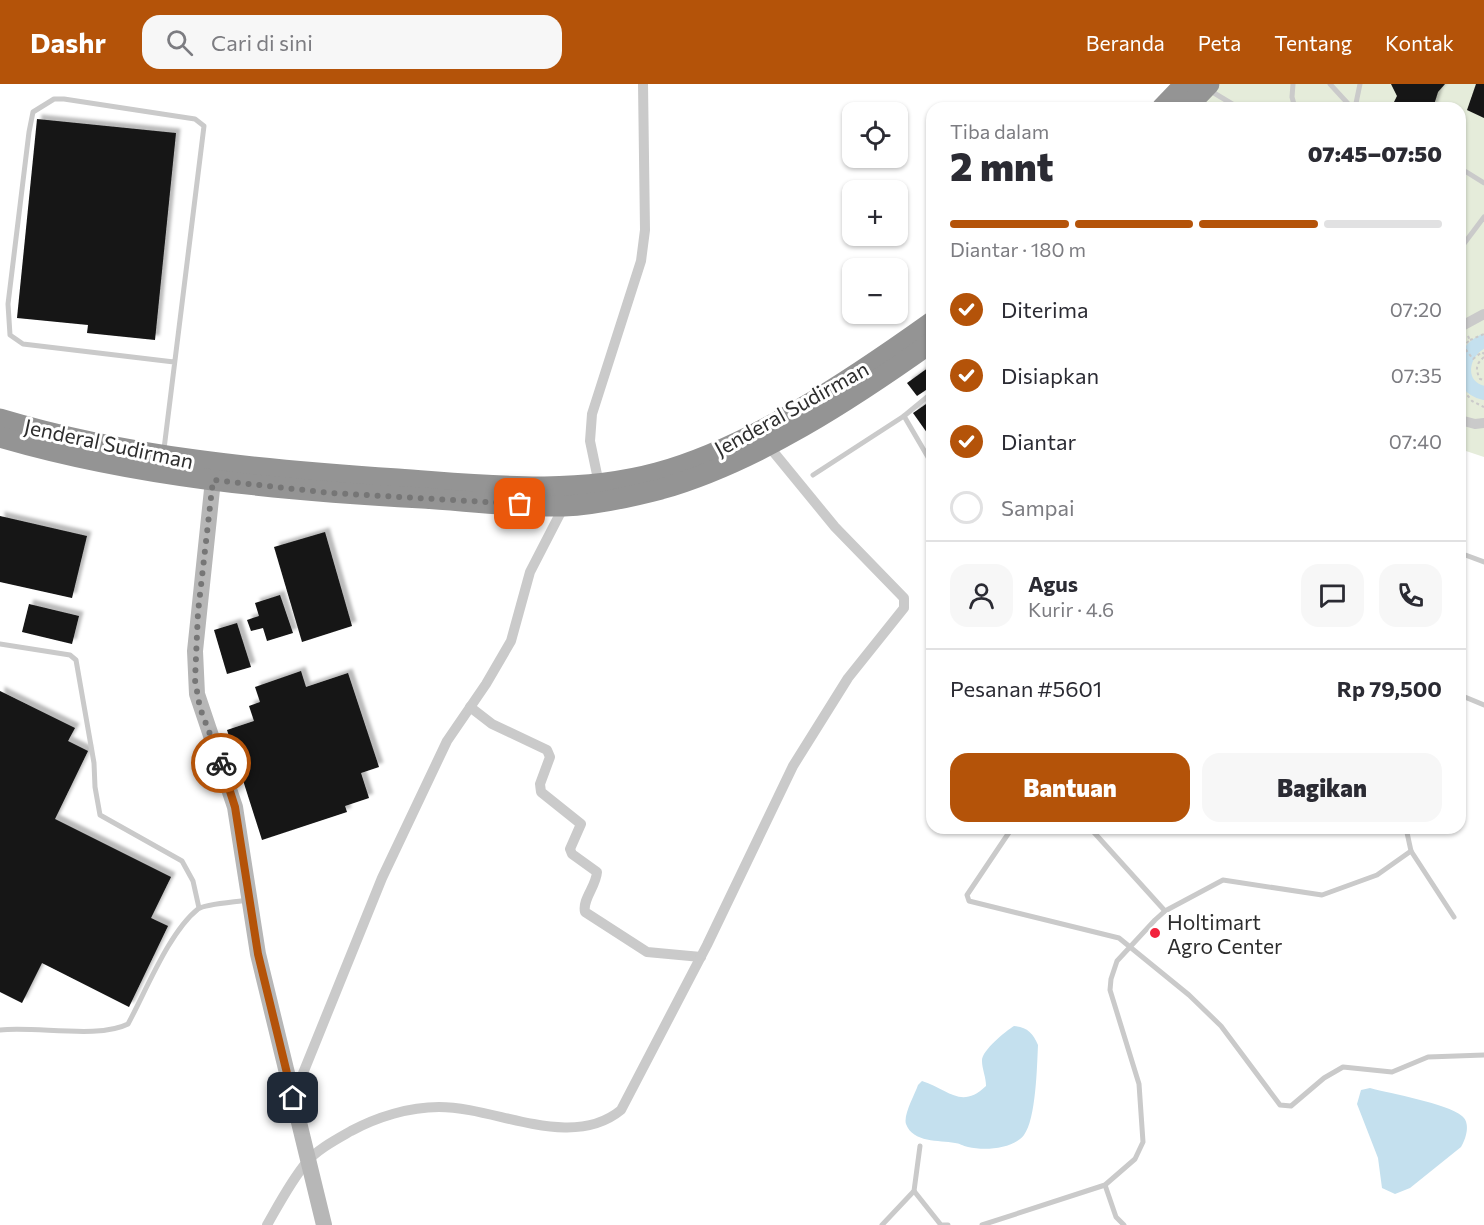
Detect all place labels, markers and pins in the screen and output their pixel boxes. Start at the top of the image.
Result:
pin [494,478,545,529]
place label: Holtimart Agro Center [1167,909,1282,958]
marker: Holtimart Agro Center [1148,926,1162,940]
pin [267,1072,318,1123]

